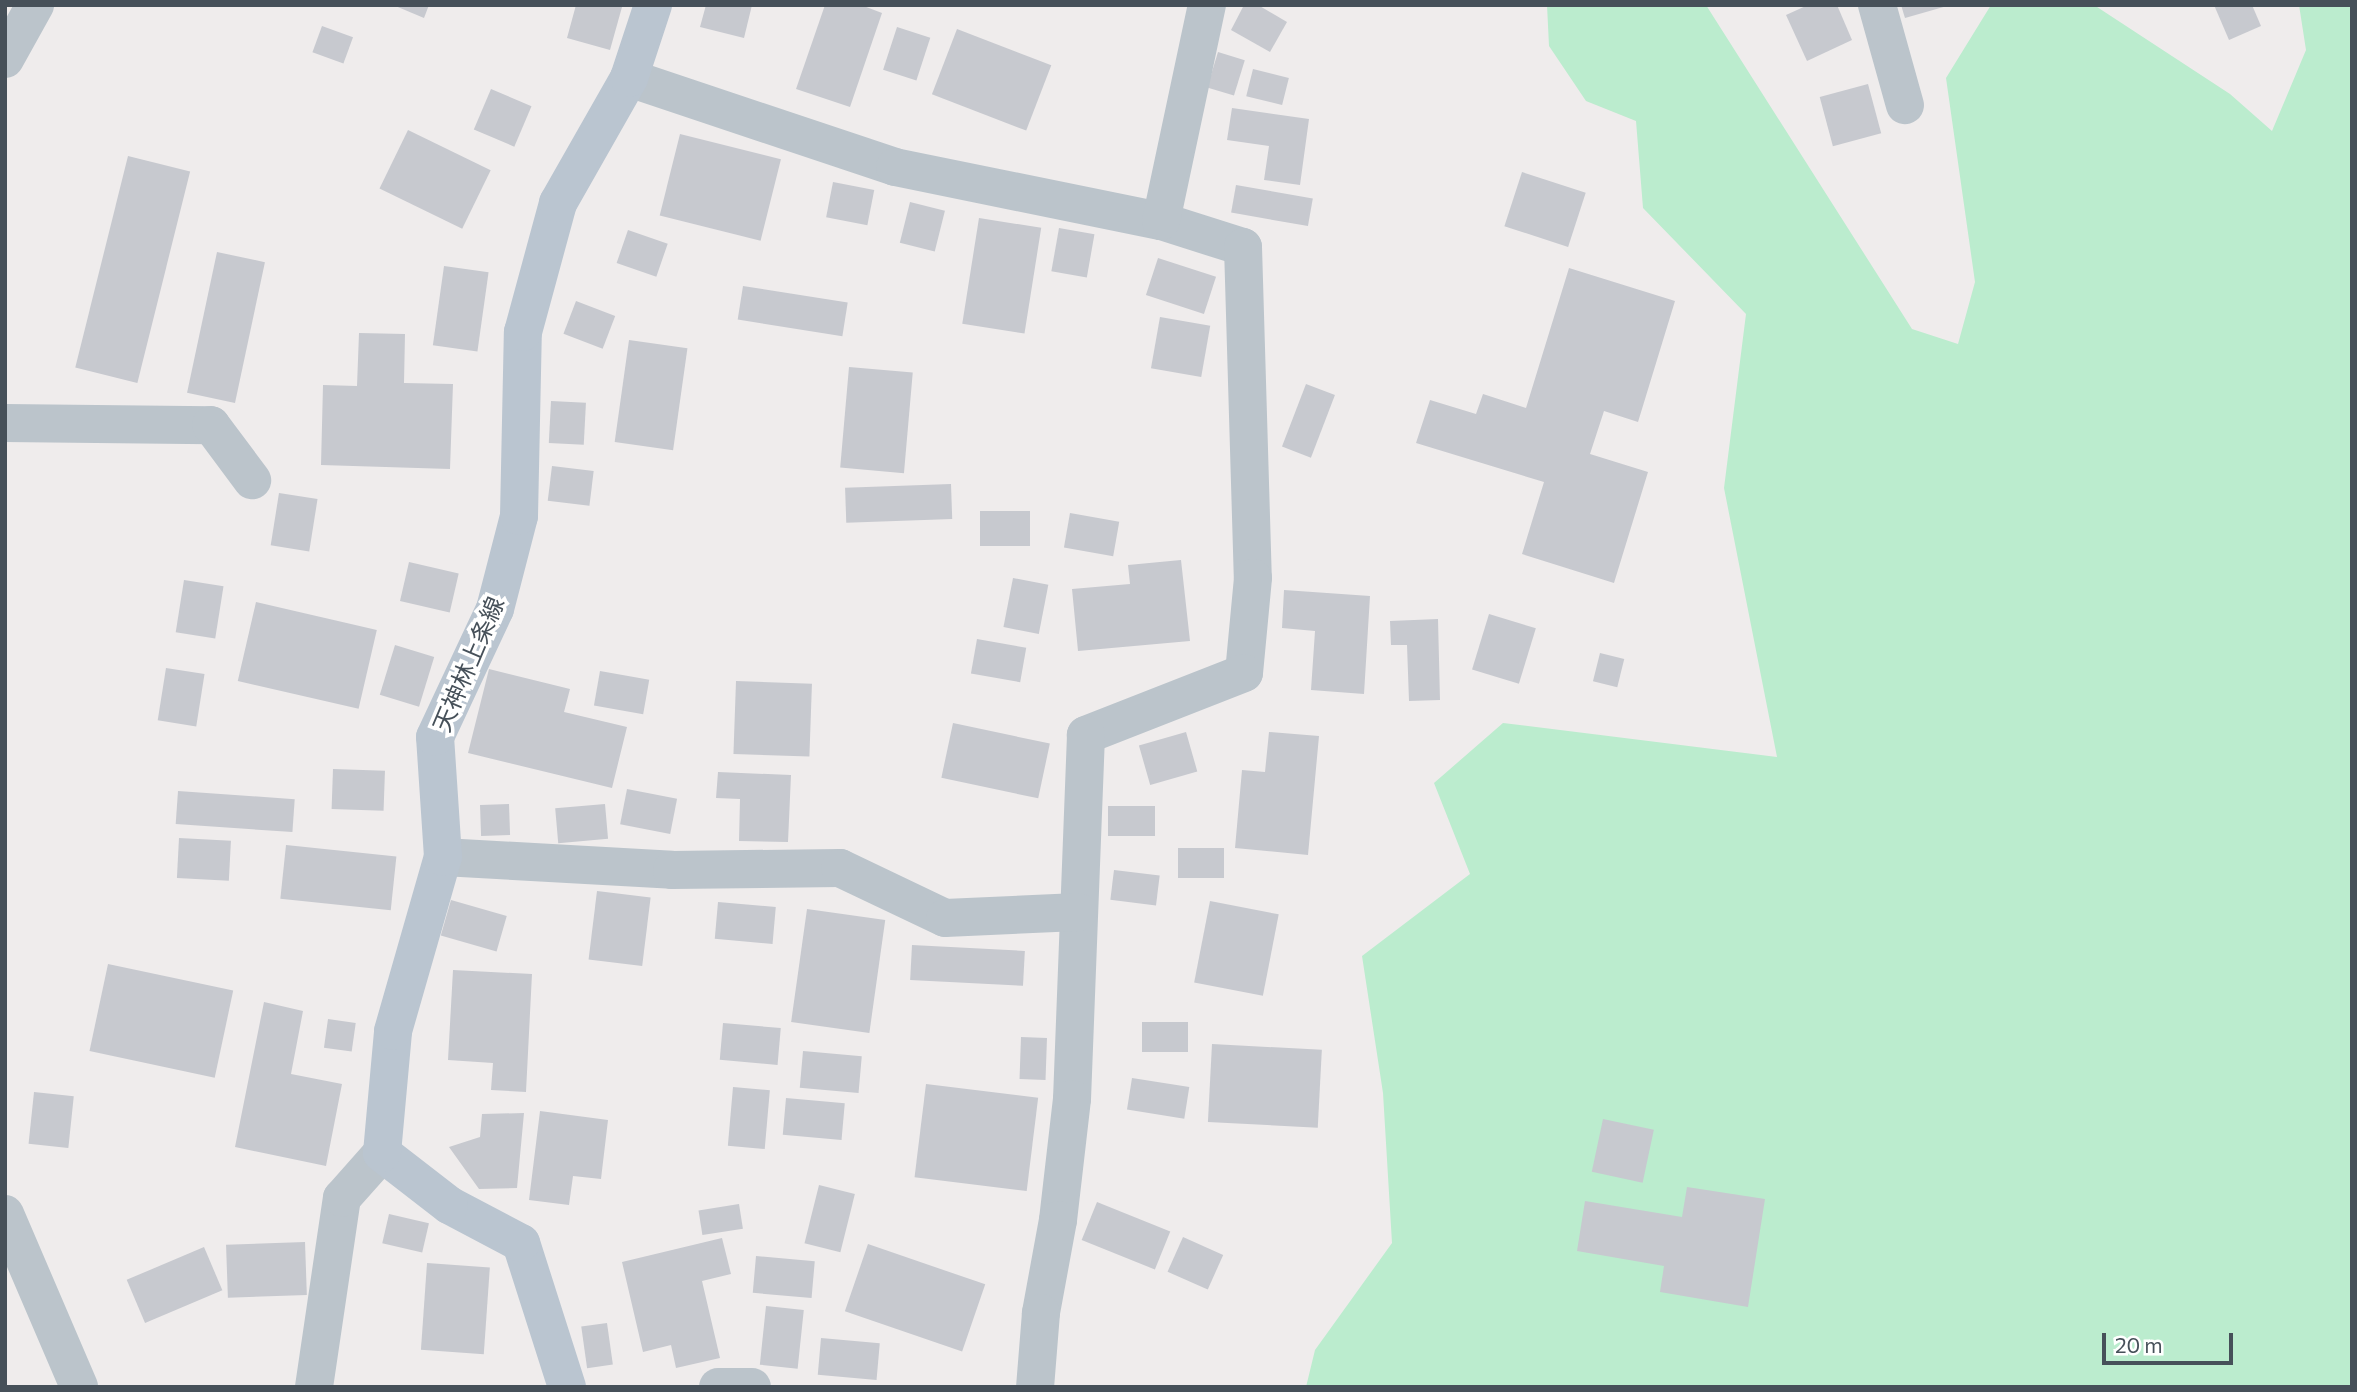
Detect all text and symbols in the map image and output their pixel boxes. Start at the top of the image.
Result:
street label: 天神林上条線 [427,592,509,736]
scale bar [2105,1318,2236,1362]
text: 20 m [2115,1332,2163,1357]

